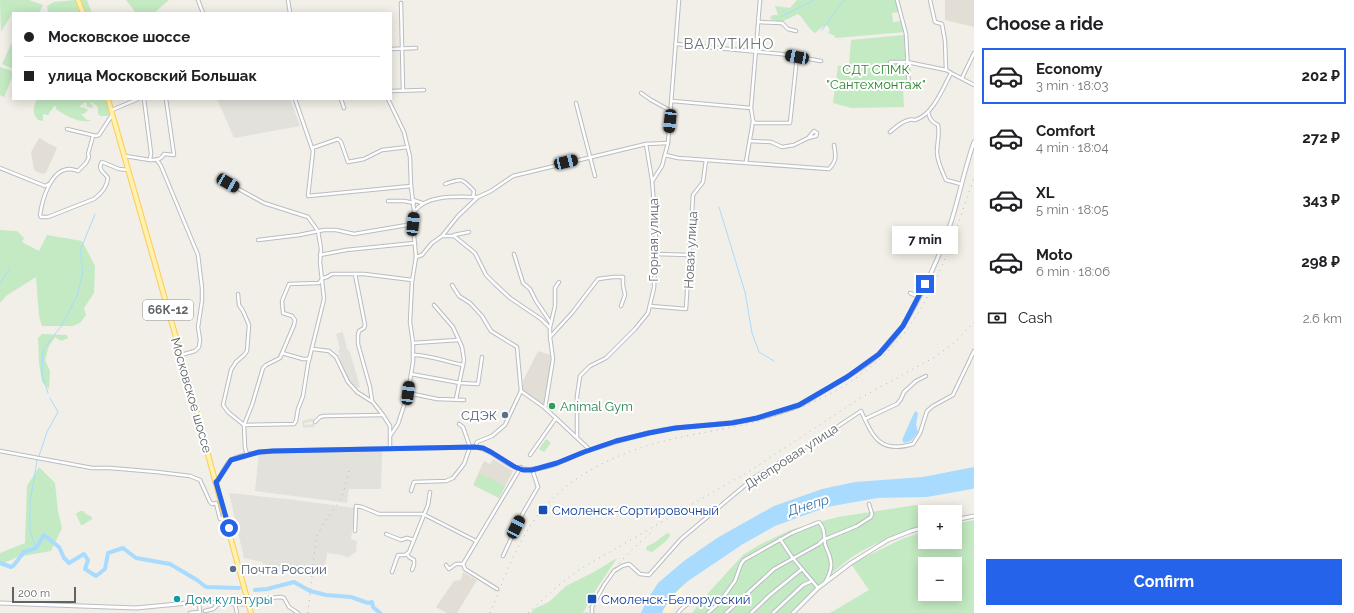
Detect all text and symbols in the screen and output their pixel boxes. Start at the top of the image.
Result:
text: Choose a ride [986,13,1104,34]
text: Московское шоссе [48,28,190,46]
district label: ВАЛУТИНО [684,35,774,53]
car [784,49,810,65]
icon: car [988,58,1024,94]
text: Economy [1036,60,1103,78]
park label: СДТ СПМК "Сантехмонтаж" [826,62,926,92]
text: улица Московский Большак [48,67,257,85]
text: 202 ₽ [1302,67,1340,85]
text: 3 min · 18:03 [1036,78,1108,93]
car [663,108,677,134]
icon: car [988,120,1024,156]
text: Comfort [1036,122,1095,140]
text: 272 ₽ [1302,129,1340,147]
text: 4 min · 18:04 [1036,140,1109,155]
car [553,153,579,171]
car [215,172,241,194]
icon: car [988,182,1024,218]
text: XL [1036,184,1054,202]
text: 343 ₽ [1302,191,1340,209]
street label: Горная улица [646,198,661,282]
text: 5 min · 18:05 [1036,202,1109,217]
car [406,211,420,237]
street label: Новая улица [681,211,700,289]
callout: 7 min [892,226,958,254]
text: 7 min [908,232,942,247]
icon: car [988,244,1024,280]
text: Moto [1036,246,1073,264]
text: 298 ₽ [1301,253,1340,271]
text: 6 min · 18:06 [1036,264,1110,279]
route end [916,275,934,293]
road number: 66К-12 [143,300,193,320]
icon: cash [986,307,1008,329]
text: Cash [1018,309,1052,327]
text: 2.6 km [1303,311,1342,326]
street label: Московское шоссе [168,336,215,455]
car [401,380,415,406]
place label: Animal Gym [560,399,633,414]
marker: Animal Gym [547,401,557,411]
place label: СДЭК [461,408,497,423]
marker: СДЭК [500,410,510,420]
street label: Днепровая улица [742,421,841,492]
water label: Днепр [784,491,831,519]
place label: Смоленск-Сортировочный [552,503,719,518]
marker: Смоленск-Сортировочный [537,504,549,516]
map controls [918,505,962,601]
button: + [918,505,962,549]
car [505,514,527,540]
route start [220,519,238,537]
button: − [918,557,962,601]
button: Confirm [986,559,1342,605]
place label: Почта России [241,562,327,577]
marker: Почта России [228,564,238,574]
scale bar [12,585,76,604]
text: 200 m [18,587,50,600]
place label: Дом культуры [185,592,273,607]
place label: Смоленск-Белорусский [601,592,750,607]
marker: Смоленск-Белорусский [586,593,598,605]
marker: Дом культуры [172,594,182,604]

